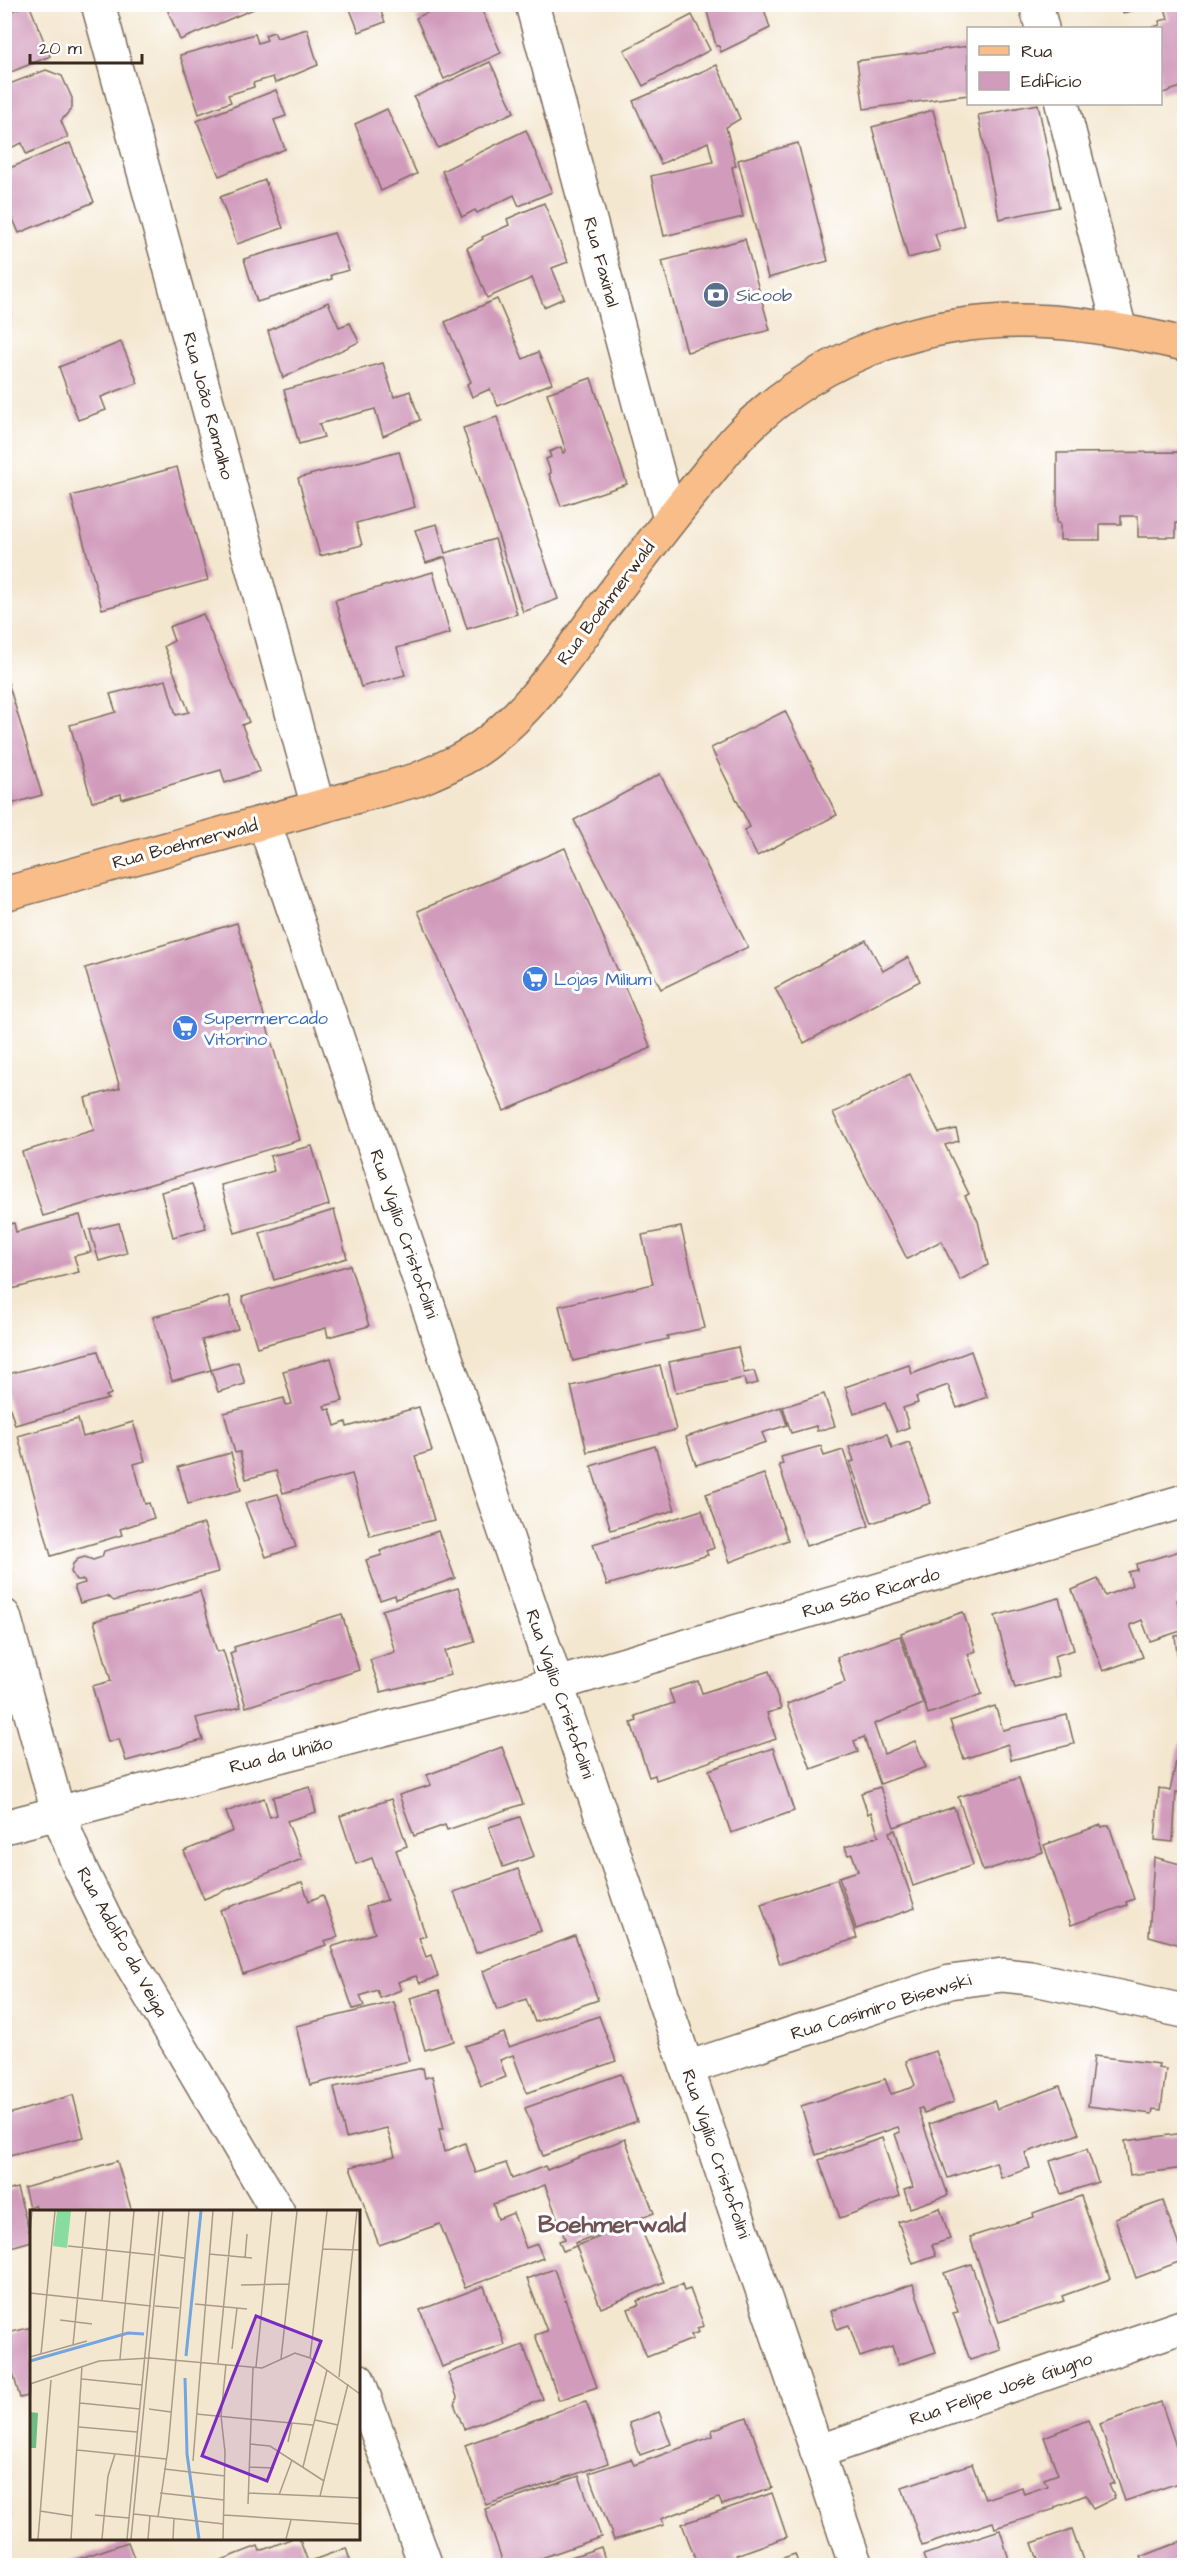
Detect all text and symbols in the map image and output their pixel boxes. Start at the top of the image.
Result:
scale bar [30,27,142,65]
legend [967,27,1162,105]
text: 20 m [39,36,82,61]
text: Rua [1021,39,1052,64]
text: Edifício [1021,69,1081,94]
street label: Rua Faxinal [577,214,625,310]
bank icon: Sicoob [701,280,731,310]
place label: Sicoob [736,283,792,308]
street label: Rua João Ramalho [176,330,240,482]
street label: Rua Boehmerwald [551,536,661,670]
street label: Rua Boehmerwald [110,813,260,875]
supermarket icon: Lojas Milium [520,964,550,994]
place label: Lojas Milium [554,967,652,992]
place label: Supermercado Vitorino [204,1006,328,1052]
supermarket icon: Supermercado Vitorino [170,1013,200,1043]
street label: Rua Vigílio Cristofolini [362,1146,445,1322]
street label: Rua São Ricardo [799,1561,943,1625]
street label: Rua Vigílio Cristofolini [518,1606,601,1782]
street label: Rua da União [227,1730,335,1780]
street label: Rua Adolfo da Veiga [70,1863,174,2022]
street label: Rua Casimiro Bisewski [788,1968,975,2046]
street label: Rua Vigílio Cristofolini [674,2066,757,2242]
district label: Boehmerwald [538,2208,687,2242]
inset map [30,2210,360,2540]
street label: Rua Felipe José Giugno [906,2346,1096,2433]

